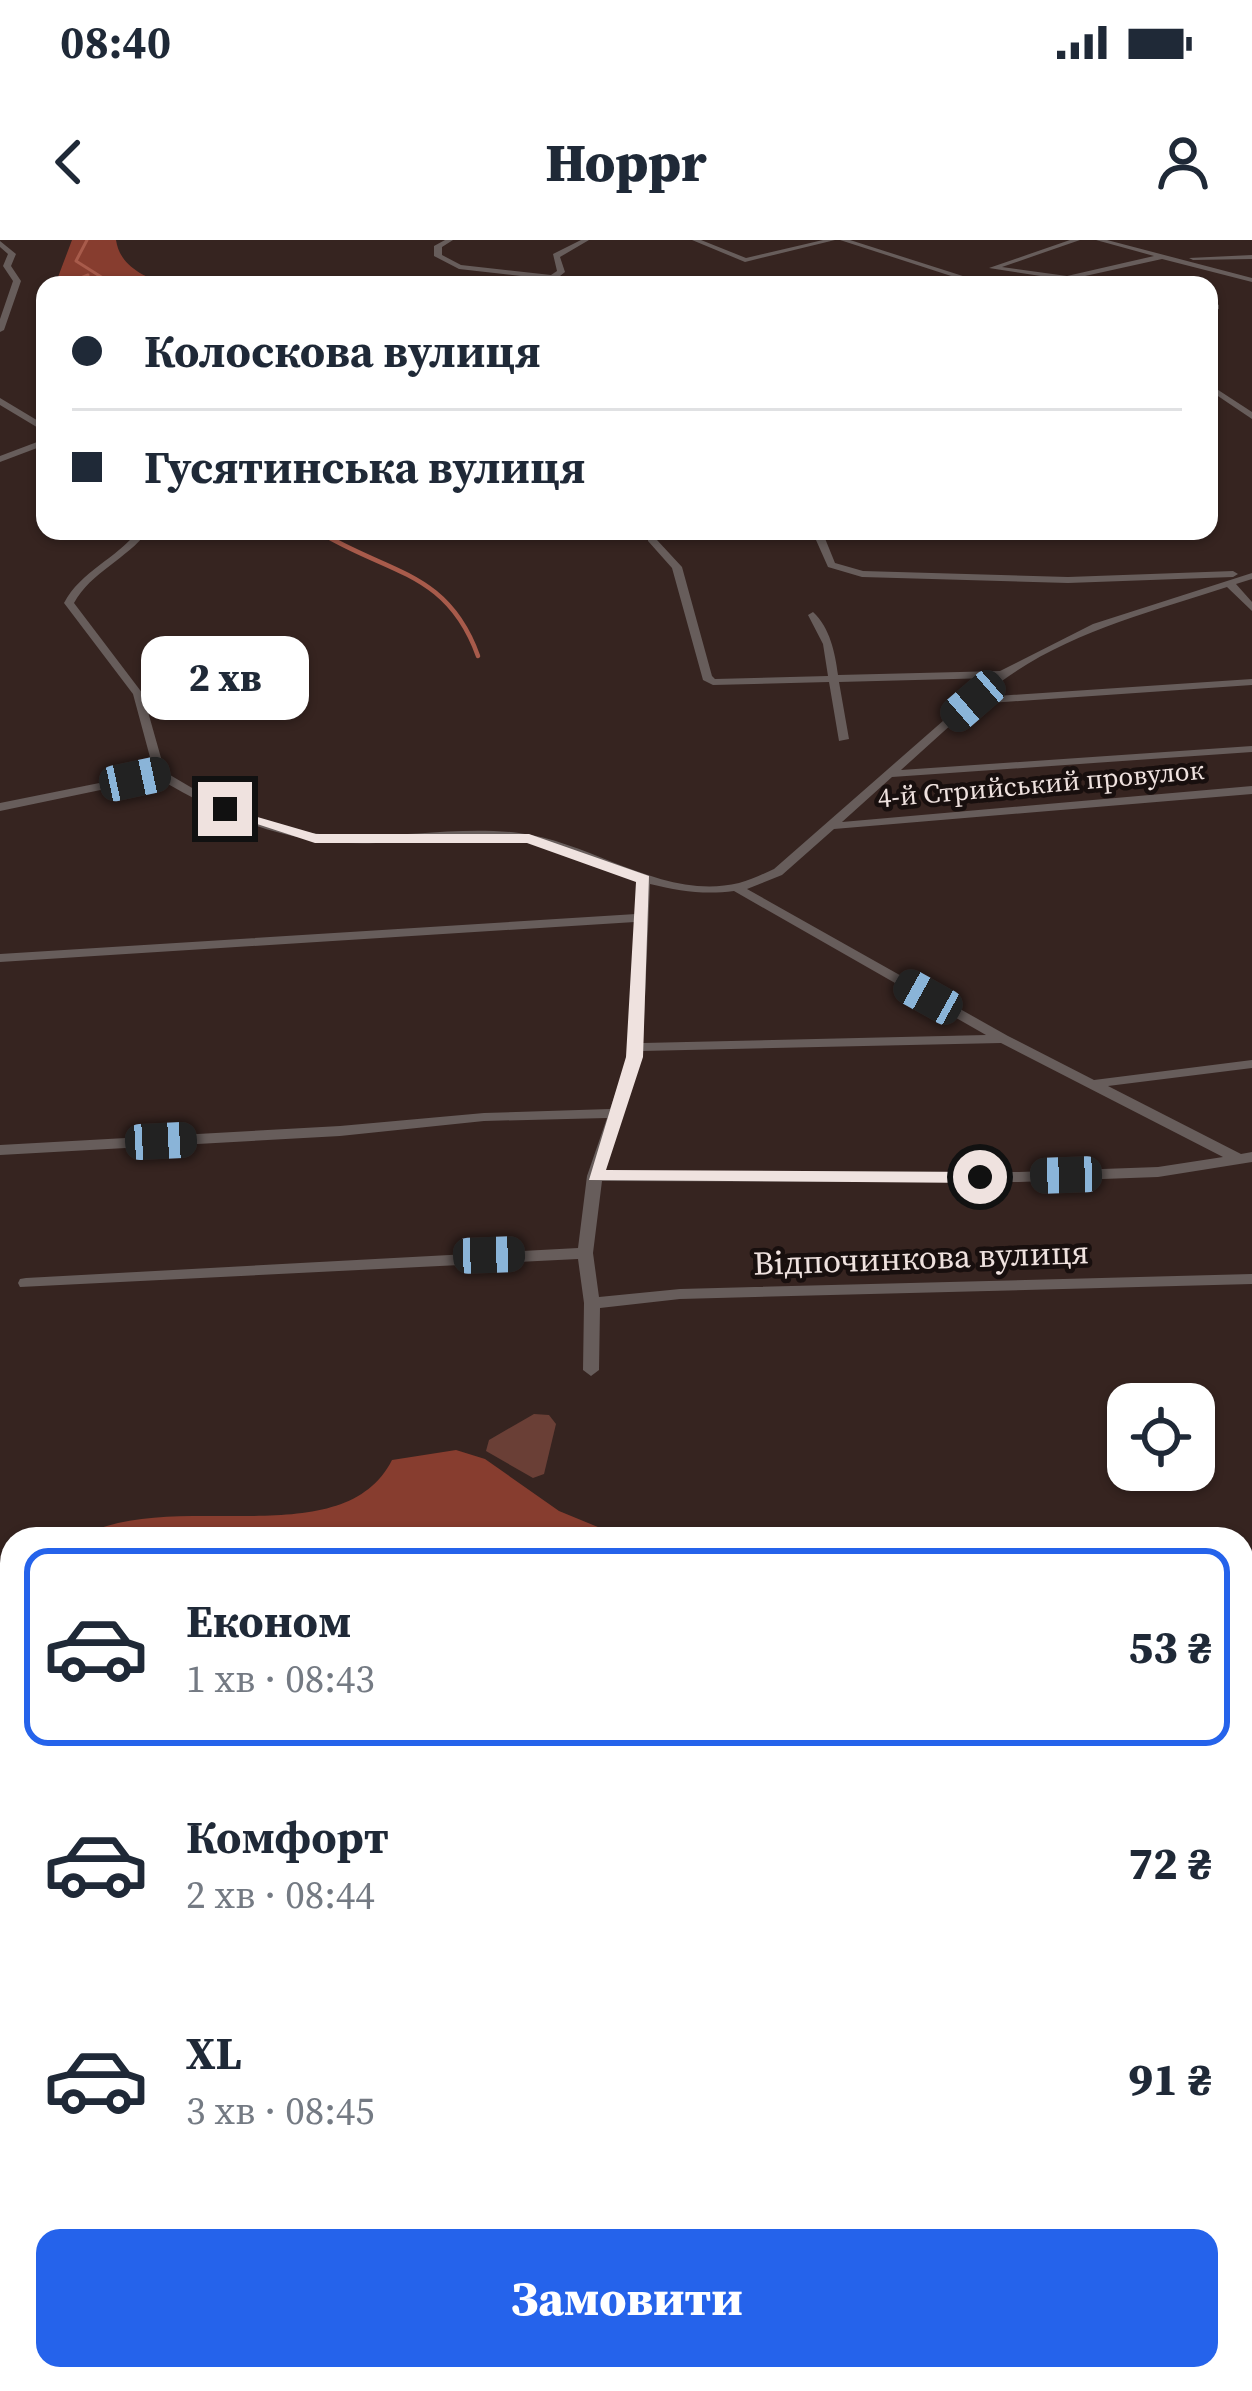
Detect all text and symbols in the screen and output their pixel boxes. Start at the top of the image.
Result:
text: 08:40 [60,11,171,73]
text: Hoppr [545,125,707,199]
icon: back [36,129,102,195]
icon: person [1150,129,1216,195]
text: Колоскова вулиця [144,320,541,382]
text: Гусятинська вулиця [144,436,586,498]
callout: 2 хв [141,635,309,719]
text: 2 хв [188,651,262,704]
car [934,664,1012,738]
street label: 4-й Стрийський провулок [876,751,1206,816]
car [96,754,174,804]
route end [198,782,252,836]
car [888,964,968,1030]
car [124,1121,198,1161]
route start [953,1150,1007,1204]
car [1029,1156,1103,1194]
street label: Відпочинкова вулиця [752,1229,1090,1286]
car [452,1236,526,1274]
map controls [1107,1383,1215,1491]
button: locate [1107,1383,1215,1491]
text: Економ [186,1590,351,1652]
icon: car [42,1593,150,1701]
text: 53 ₴ [1128,1616,1212,1678]
text: 1 хв · 08:43 [186,1652,375,1705]
text: Комфорт [186,1806,389,1868]
icon: car [42,1809,150,1917]
text: 72 ₴ [1128,1832,1212,1894]
text: 2 хв · 08:44 [186,1868,375,1921]
text: XL [186,2022,242,2084]
icon: car [42,2025,150,2133]
text: 91 ₴ [1128,2048,1212,2110]
text: 3 хв · 08:45 [186,2084,375,2137]
button: Замовити [36,2229,1218,2367]

